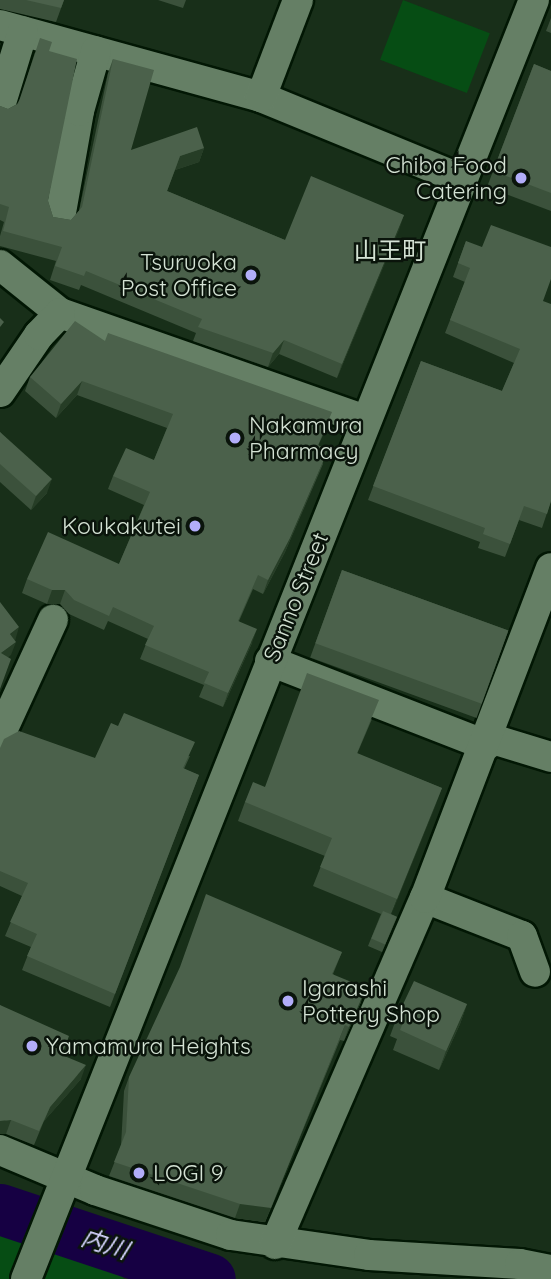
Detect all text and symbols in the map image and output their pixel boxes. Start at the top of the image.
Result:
place label: Chiba Food Catering [385,151,507,205]
marker: Chiba Food Catering [513,170,529,186]
district label: 山王町 [354,237,426,265]
place label: Tsuruoka Post Office [121,248,237,302]
marker: Tsuruoka Post Office [243,267,259,283]
place label: Nakamura Pharmacy [249,411,362,465]
marker: Nakamura Pharmacy [227,430,243,446]
place label: Koukakutei [62,512,181,540]
marker: Koukakutei [187,518,203,534]
street label: Sanno Street [258,529,334,665]
place label: Igarashi Pottery Shop [302,974,440,1028]
marker: Igarashi Pottery Shop [280,993,296,1009]
place label: Yamamura Heights [46,1032,251,1060]
marker: Yamamura Heights [24,1038,40,1054]
place label: LOGI 9 [153,1159,223,1187]
marker: LOGI 9 [131,1165,147,1181]
water label: 内川 [78,1223,132,1265]

